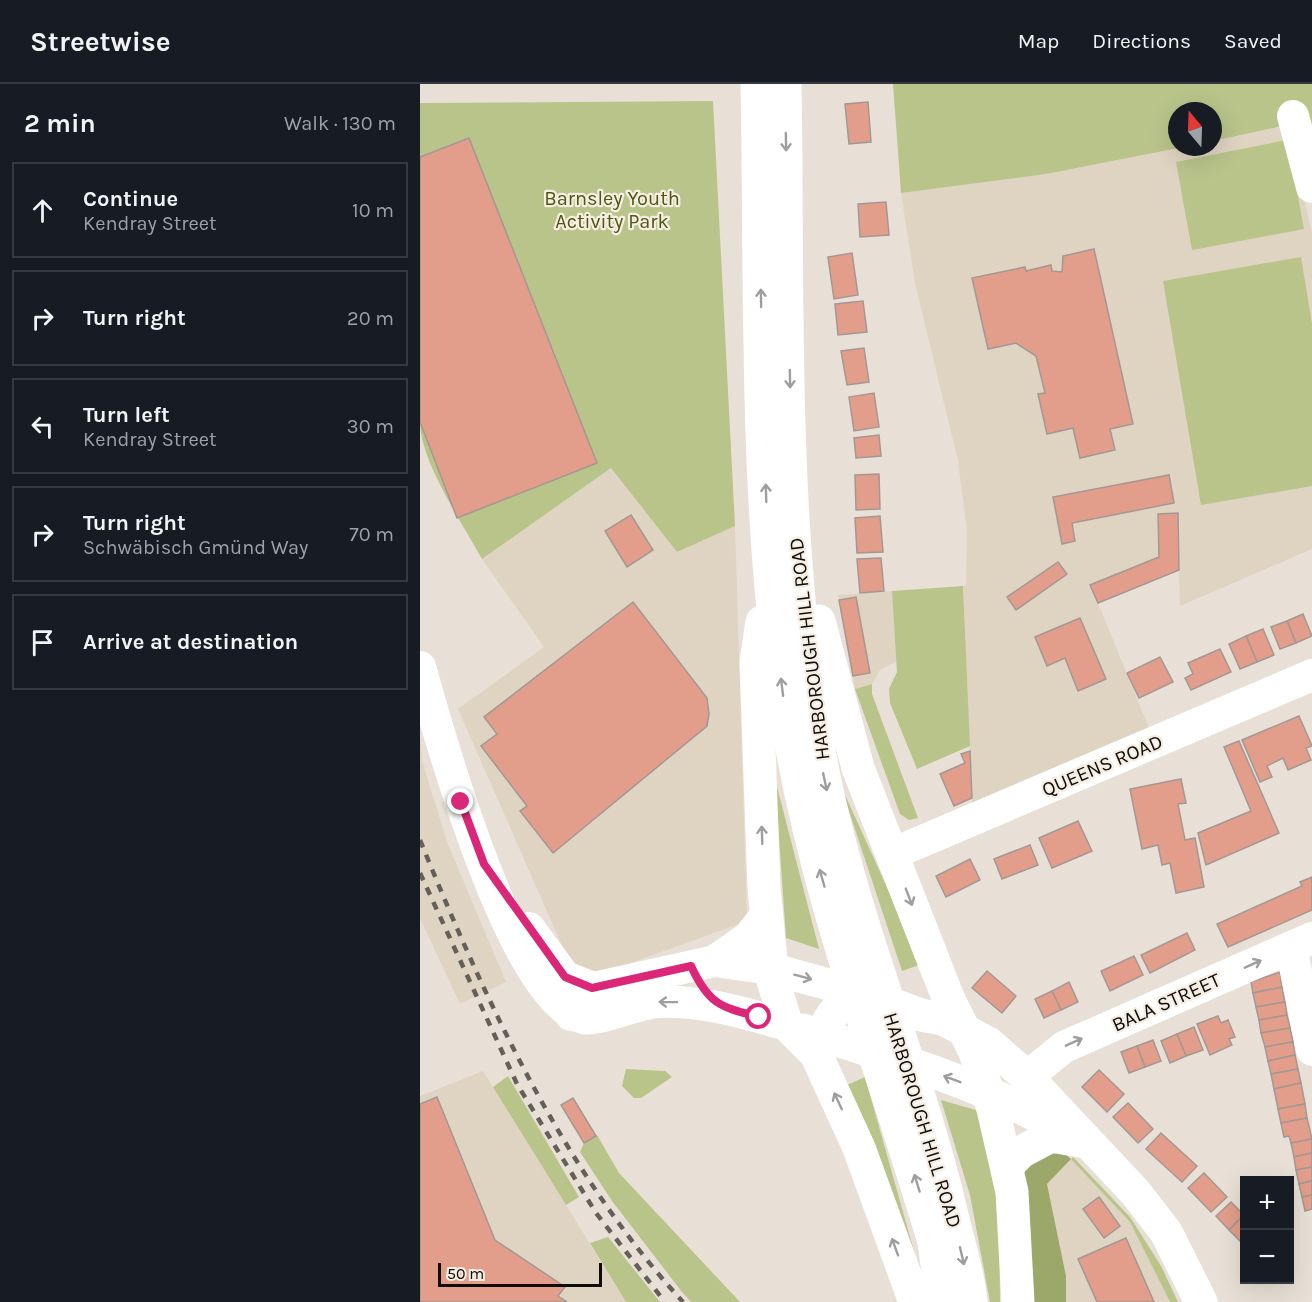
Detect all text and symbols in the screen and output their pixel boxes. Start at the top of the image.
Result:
text: Streetwise [30,25,171,58]
text: Map [1018,29,1059,53]
text: Directions [1092,29,1191,53]
text: Saved [1224,29,1282,53]
north arrow [1168,102,1222,156]
text: 2 min [24,108,96,139]
text: Walk · 130 m [284,112,396,135]
one-way arrow [780,132,792,152]
text: Continue [83,186,178,212]
park label: Barnsley Youth Activity Park [544,187,680,233]
icon: ahead [26,194,59,227]
text: 10 m [352,199,394,222]
text: Kendray Street [83,212,217,235]
one-way arrow [755,289,767,309]
icon: right [26,302,59,335]
text: Turn right [83,305,186,331]
text: 20 m [347,307,394,330]
one-way arrow [784,369,795,389]
text: Turn left [83,402,170,428]
icon: left [26,410,59,443]
text: 30 m [347,415,394,438]
text: Kendray Street [83,428,217,451]
one-way arrow [760,484,771,504]
text: Turn right [83,510,186,536]
icon: right [26,518,59,551]
text: 70 m [349,523,394,546]
text: Schwäbisch Gmünd Way [83,536,308,559]
street label: HARBOROUGH HILL ROAD [784,536,835,761]
icon: arrive [26,626,59,659]
text: Arrive at destination [83,629,298,655]
one-way arrow [777,678,788,698]
street label: QUEENS ROAD [1038,730,1166,801]
one-way arrow [820,773,832,792]
route end [447,788,473,814]
one-way arrow [756,825,768,845]
one-way arrow [816,869,828,888]
one-way arrow [904,887,915,906]
one-way arrow [1243,957,1261,969]
street label: BALA STREET [1108,968,1224,1037]
one-way arrow [793,972,812,983]
one-way arrow [659,996,679,1008]
route start [745,1003,771,1029]
street label: HARBOROUGH HILL ROAD [879,1010,966,1231]
one-way arrow [1065,1036,1083,1047]
one-way arrow [943,1073,961,1084]
one-way arrow [831,1093,843,1111]
one-way arrow [911,1174,922,1193]
map controls [1240,1176,1294,1284]
button: + [1240,1176,1294,1230]
button: − [1240,1230,1294,1284]
one-way arrow [889,1238,900,1257]
one-way arrow [956,1246,968,1265]
scale bar [438,1260,602,1288]
text: 50 m [447,1264,484,1283]

